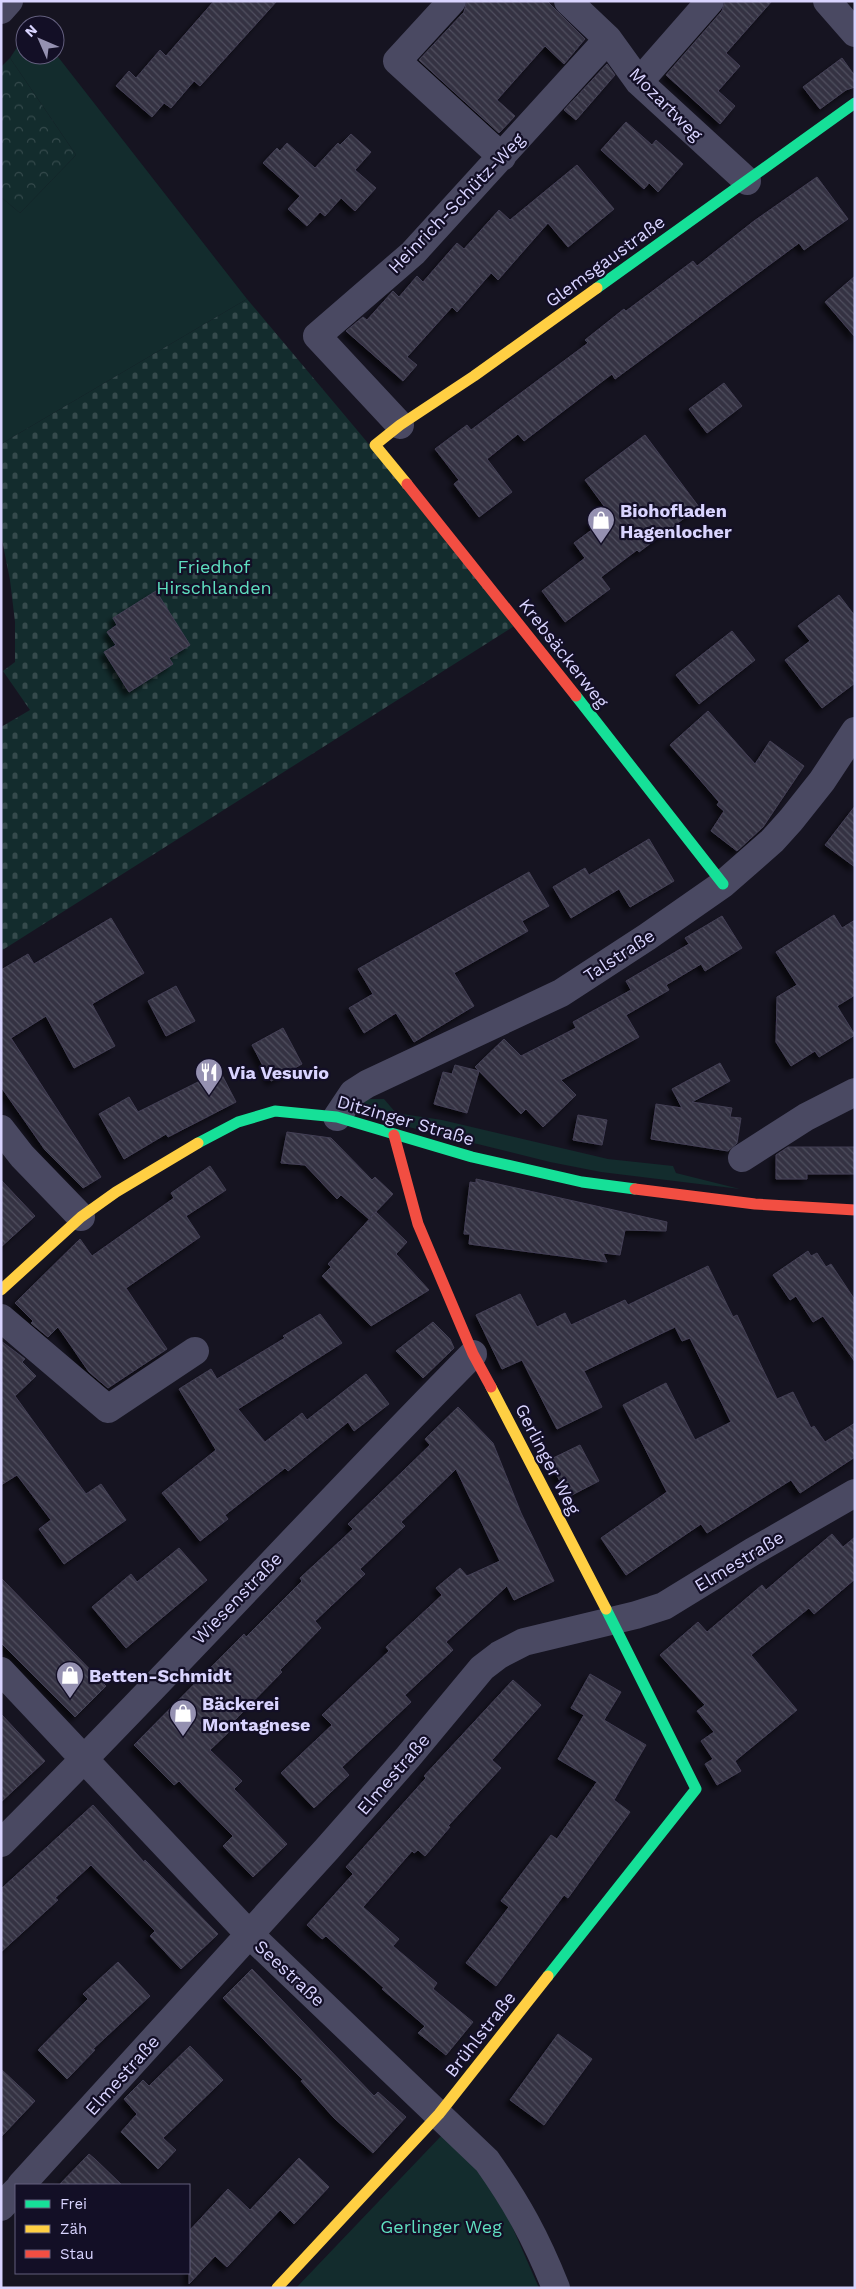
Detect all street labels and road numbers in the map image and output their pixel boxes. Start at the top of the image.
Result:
street label: Mozartweg [625,63,707,145]
street label: Heinrich-Schütz-Weg [384,128,529,278]
street label: Glemsgaustraße [541,211,669,311]
street label: Krebsäckerweg [515,594,613,712]
street label: Talstraße [579,924,659,986]
street label: Ditzinger Straße [335,1090,477,1150]
street label: Gerlinger Weg [511,1400,585,1518]
street label: Elmestraße [691,1526,787,1596]
street label: Wiesenstraße [188,1548,286,1648]
street label: Elmestraße [352,1729,434,1819]
street label: Seestraße [251,1935,329,2011]
street label: Brühlstraße [440,1987,520,2081]
street label: Elmestraße [81,2031,163,2119]

